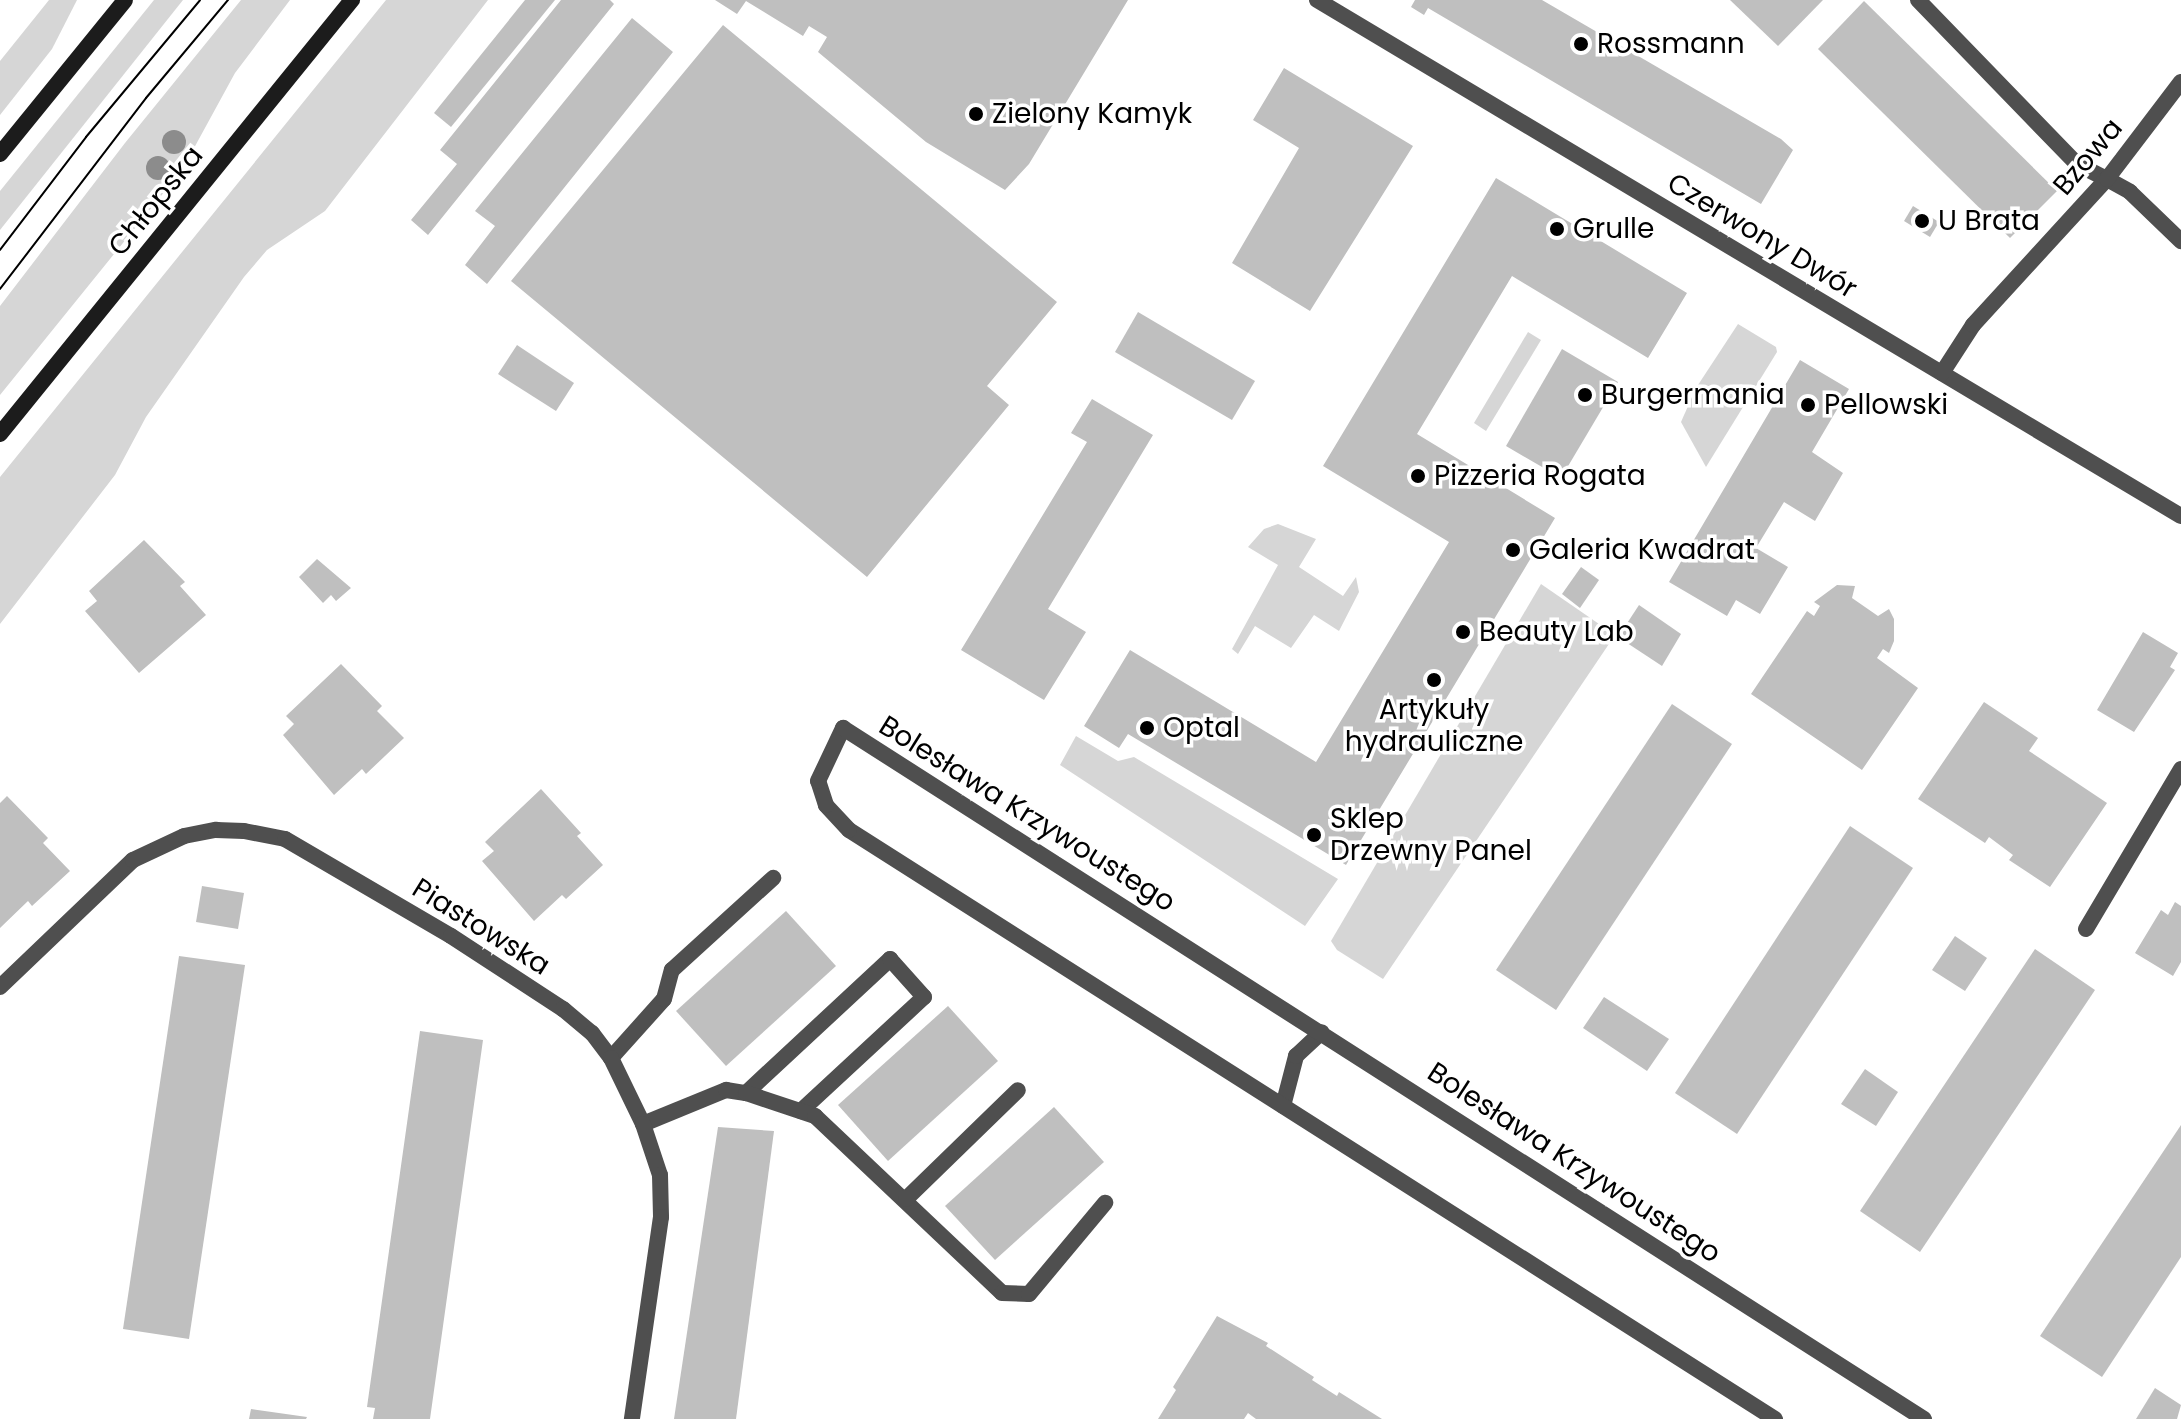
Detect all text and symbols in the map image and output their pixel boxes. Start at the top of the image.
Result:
place label: Rossmann [1597,27,1745,61]
marker: Rossmann [1572,35,1590,53]
place label: Zielony Kamyk [992,97,1192,131]
marker: Zielony Kamyk [967,105,985,123]
street label: Bzowa [2046,112,2130,202]
street label: Chłopska [102,139,210,263]
street label: Czerwony Dwór [1661,166,1863,306]
place label: U Brata [1938,204,2040,238]
place label: Grulle [1573,212,1654,246]
marker: U Brata [1913,212,1931,230]
marker: Grulle [1548,220,1566,238]
place label: Burgermania [1601,378,1785,412]
marker: Burgermania [1576,386,1594,404]
place label: Pellowski [1824,388,1948,422]
marker: Pellowski [1799,396,1817,414]
place label: Pizzeria Rogata [1434,459,1646,493]
marker: Pizzeria Rogata [1409,467,1427,485]
place label: Galeria Kwadrat [1529,533,1755,567]
marker: Galeria Kwadrat [1504,541,1522,559]
place label: Beauty Lab [1479,615,1634,649]
marker: Beauty Lab [1454,623,1472,641]
marker: Artykuły hydrauliczne [1425,671,1443,689]
place label: Artykuły hydrauliczne [1345,693,1523,759]
street label: Bolesława Krzywoustego [873,709,1181,919]
place label: Optal [1163,711,1240,745]
marker: Optal [1138,719,1156,737]
place label: Sklep Drzewny Panel [1330,802,1532,868]
marker: Sklep Drzewny Panel [1305,826,1323,844]
street label: Piastowska [406,872,556,982]
street label: Bolesława Krzywoustego [1421,1056,1727,1270]

